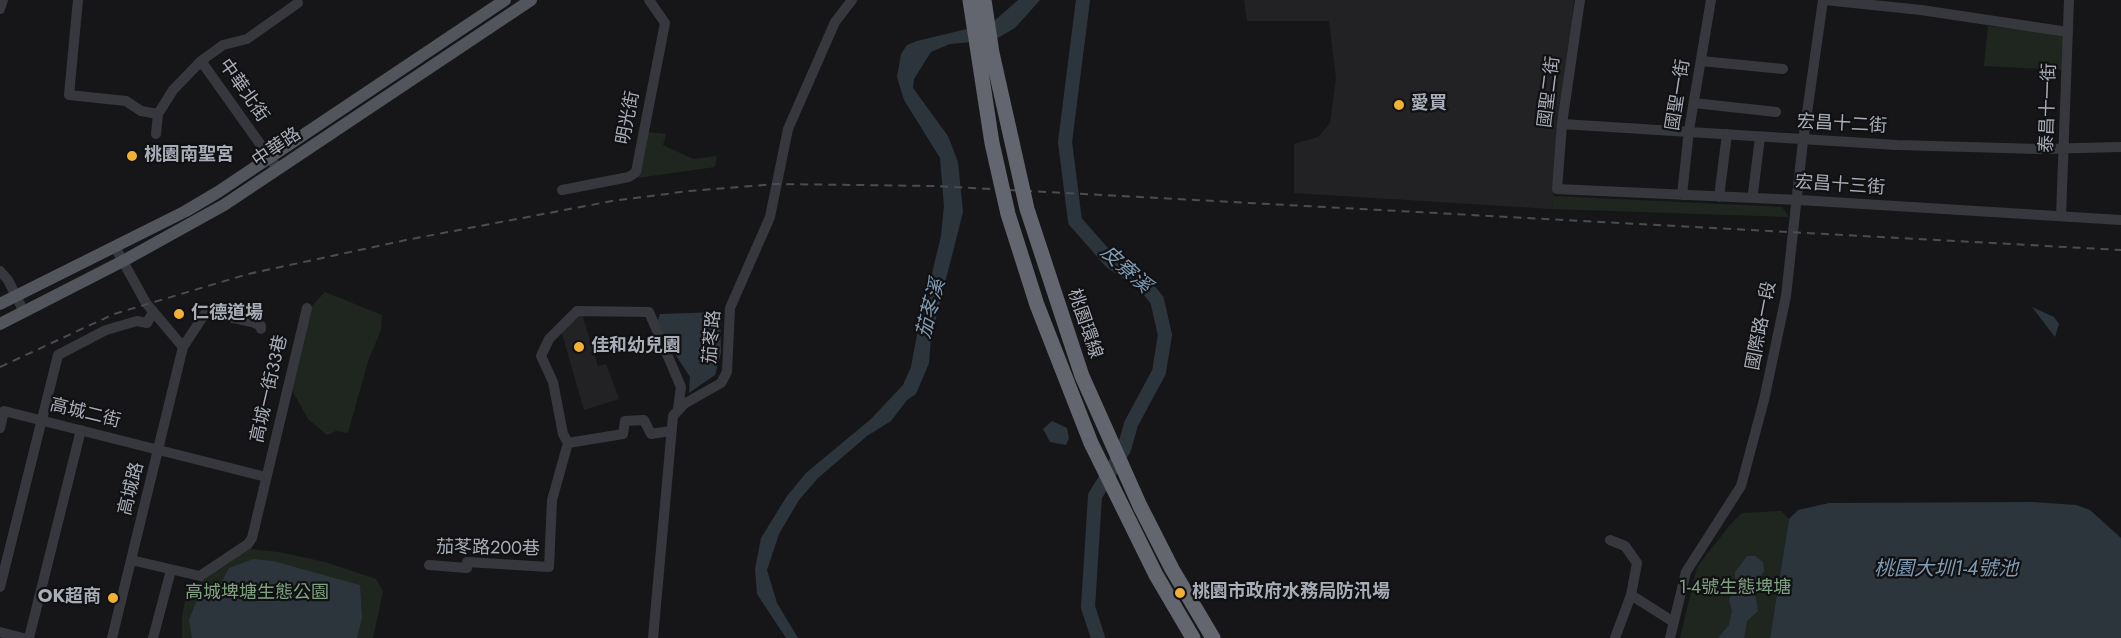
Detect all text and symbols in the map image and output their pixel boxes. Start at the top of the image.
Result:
street label: 中華北街 [214,55,272,127]
street label: 國聖二街 [1535,55,1565,129]
street label: 國聖一街 [1663,58,1695,132]
street label: 泰昌十一街 [2037,63,2061,153]
street label: 明光街 [613,89,645,147]
place label: 愛買 [1411,94,1447,116]
marker: 愛買 [1392,98,1406,112]
street label: 宏昌十二街 [1796,112,1888,138]
street label: 中華路 [249,124,305,172]
place label: 桃園南聖宮 [144,145,234,167]
marker: 桃園南聖宮 [125,149,139,163]
street label: 宏昌十三街 [1794,172,1886,200]
water label: 皮寮溪 [1095,241,1155,299]
water label: 茄苳溪 [913,277,951,341]
street label: 國際路一段 [1743,280,1781,372]
street label: 桃園環線 [1062,286,1106,362]
place label: 仁德道場 [191,303,263,325]
marker: 仁德道場 [172,307,186,321]
street label: 茄苳路 [700,309,726,365]
street label: 高城一街33巷 [247,333,293,445]
place label: 佳和幼兒園 [591,336,681,358]
marker: 佳和幼兒園 [572,340,586,354]
street label: 高城二街 [47,395,123,433]
street label: 高城路 [115,460,149,518]
street label: 茄苳路200巷 [436,537,540,561]
water label: 桃園大圳1-4號池 [1874,558,2018,582]
park label: 1-4號生態埤塘 [1679,578,1791,600]
place label: 桃園市政府水務局防汛場 [1192,582,1390,604]
park label: 高城埤塘生態公園 [185,583,329,605]
marker: 桃園市政府水務局防汛場 [1173,586,1187,600]
place label: OK超商 [38,587,101,609]
marker: OK超商 [106,591,120,605]

